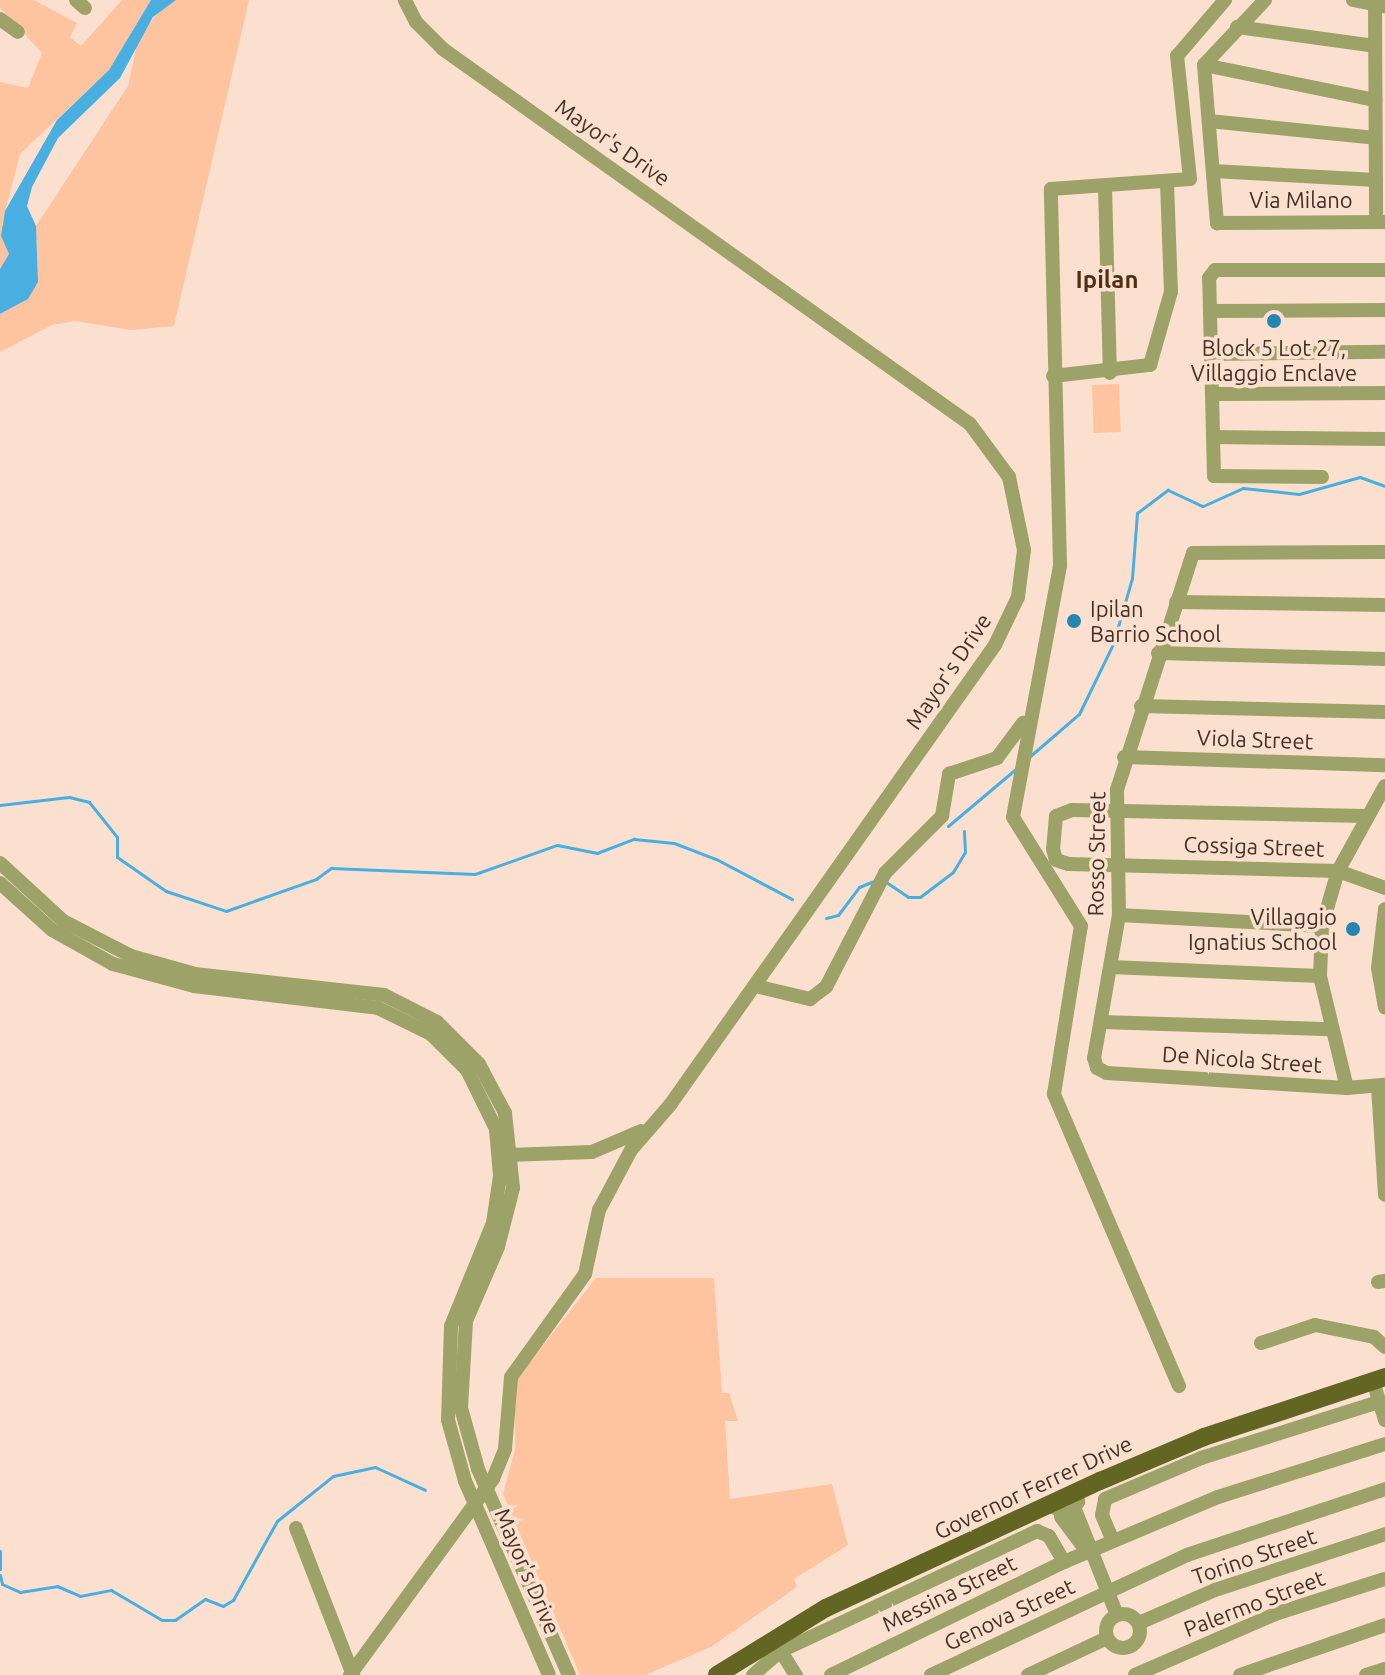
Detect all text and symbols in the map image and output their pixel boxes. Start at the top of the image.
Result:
street label: Mayor's Drive [551,93,675,191]
street label: Via Milano [1249,187,1353,213]
district label: Ipilan [1076,266,1138,294]
marker: Block 5 Lot 27, Villaggio Enclave [1265,312,1283,330]
place label: Block 5 Lot 27, Villaggio Enclave [1191,334,1357,386]
place label: Ipilan Barrio School [1090,595,1221,646]
street label: Mayor's Drive [900,608,996,734]
marker: Ipilan Barrio School [1065,612,1083,630]
street label: Viola Street [1196,724,1314,754]
street label: Rosso Street [1082,791,1110,917]
street label: Cossiga Street [1183,830,1325,862]
place label: Villaggio Ignatius School [1188,903,1337,954]
marker: Villaggio Ignatius School [1344,920,1362,938]
street label: De Nicola Street [1161,1040,1323,1078]
street label: Governor Ferrer Drive [930,1430,1136,1544]
street label: Mayor's Drive [490,1504,566,1638]
street label: Torino Street [1188,1522,1320,1590]
street label: Messina Street [878,1549,1020,1637]
street label: Palermo Street [1180,1564,1328,1642]
street label: Genova Street [940,1572,1078,1656]

